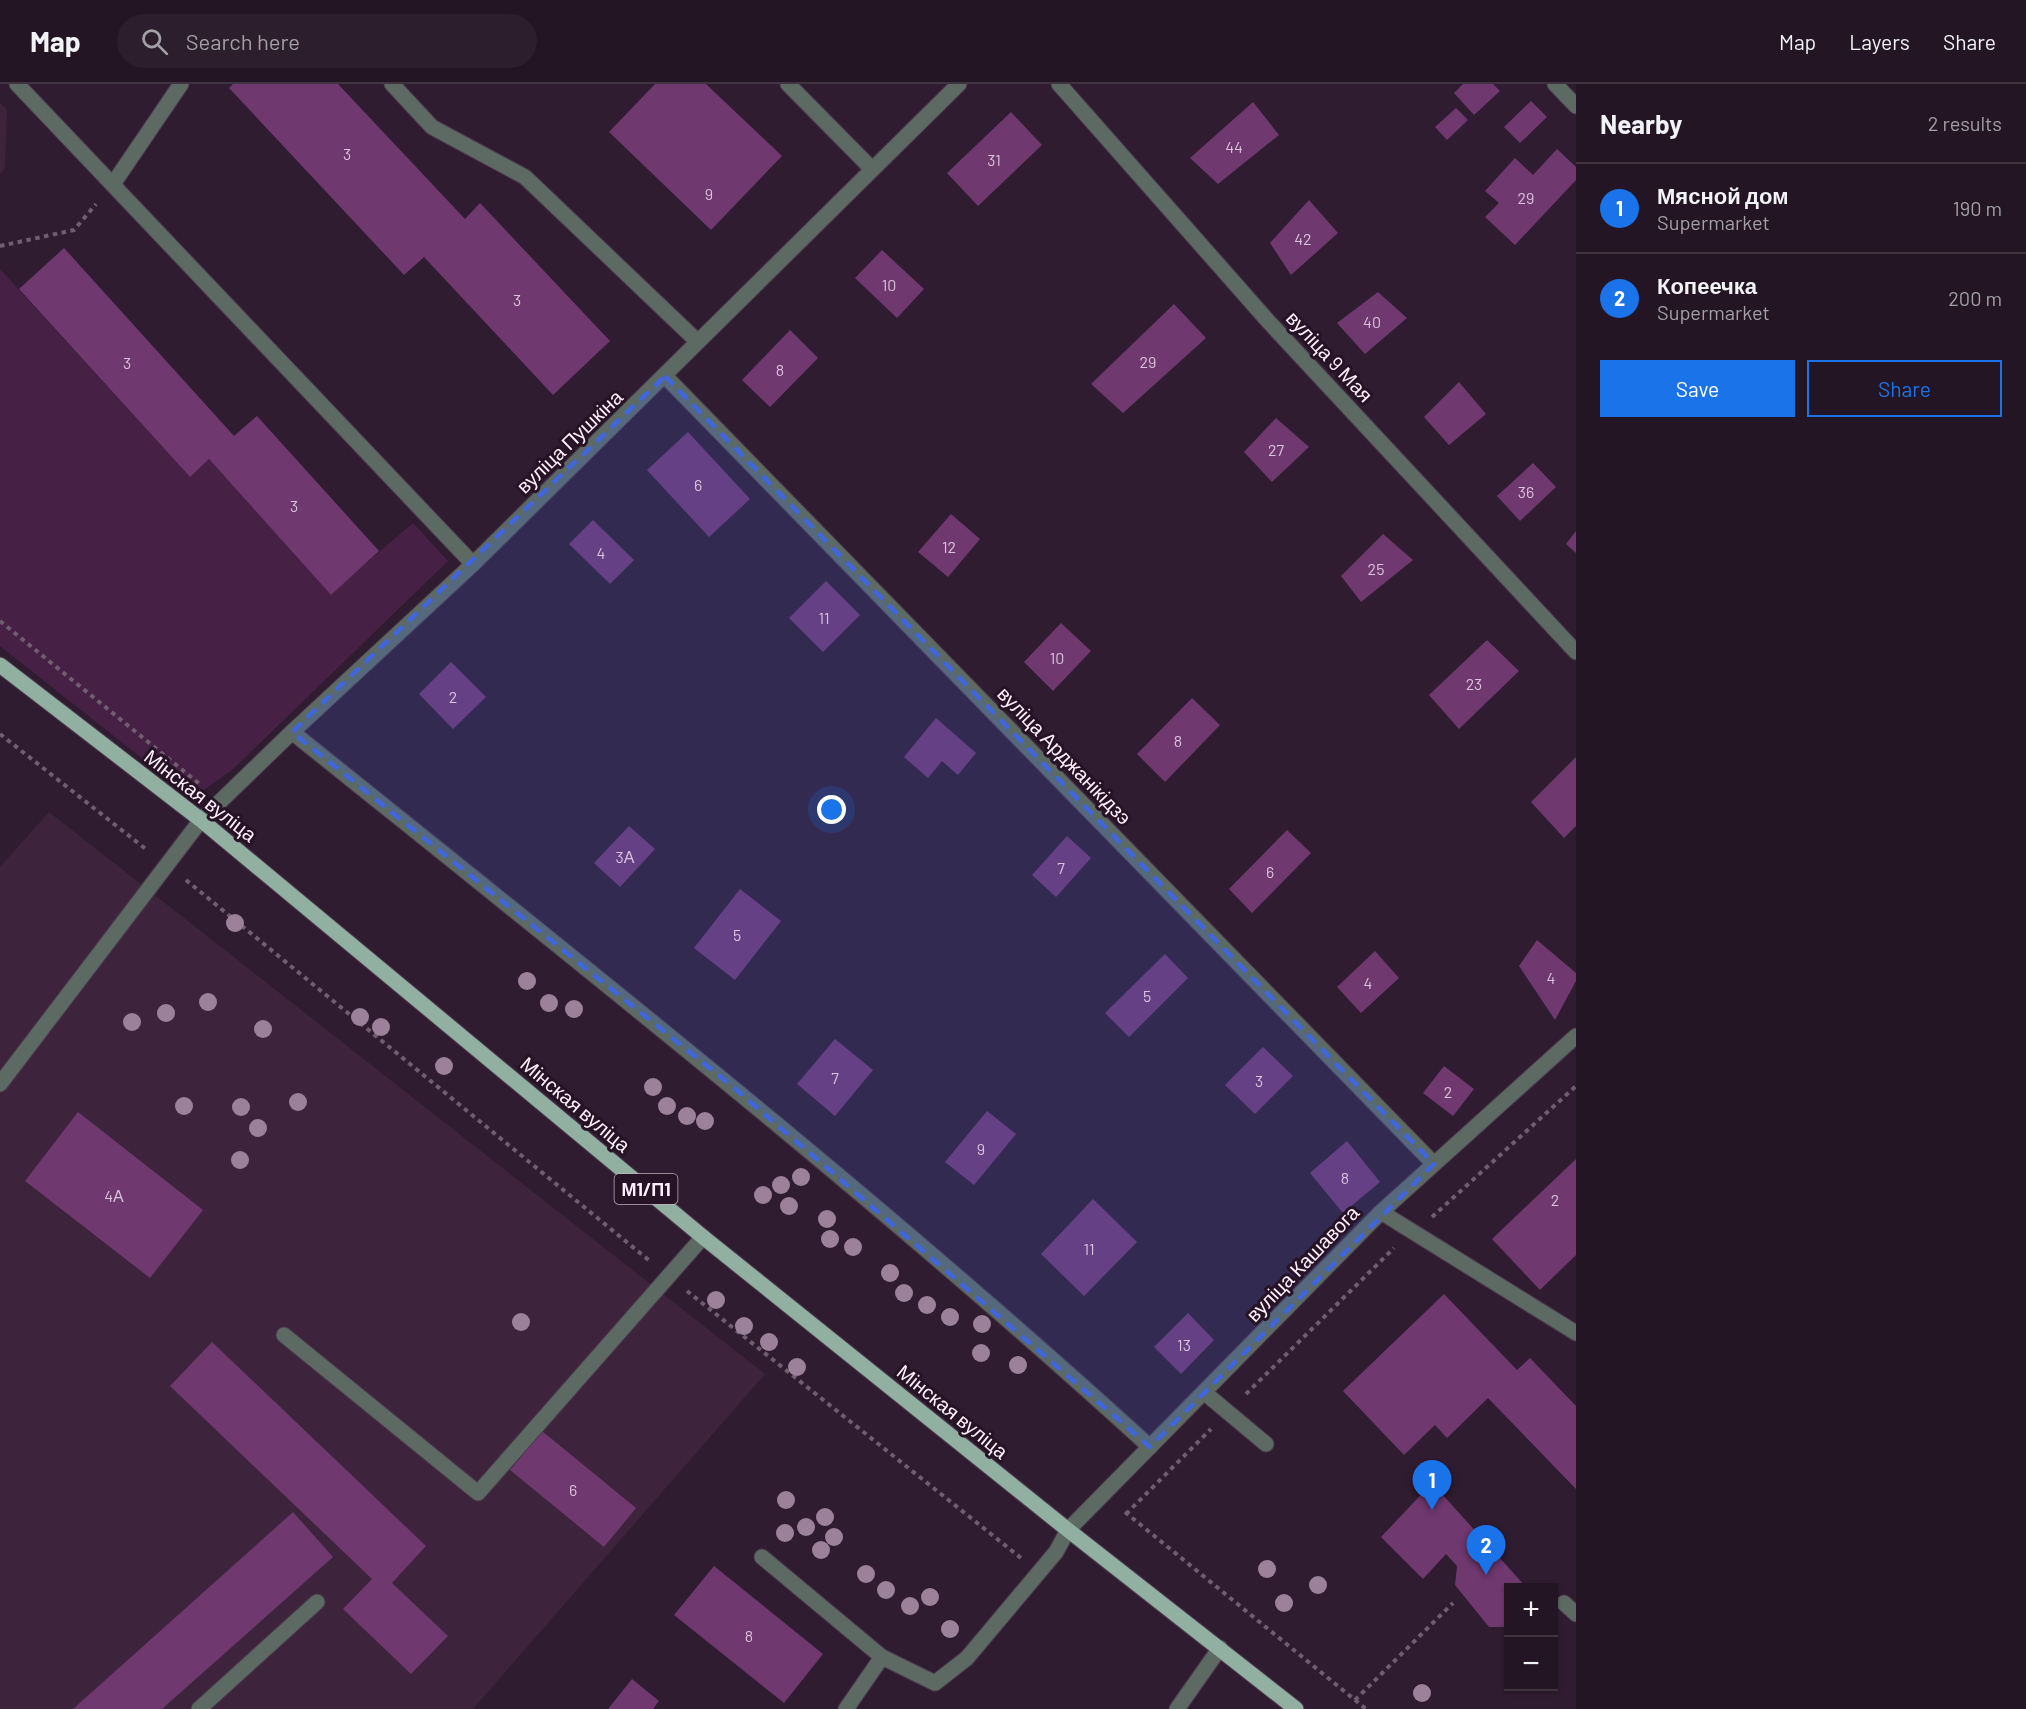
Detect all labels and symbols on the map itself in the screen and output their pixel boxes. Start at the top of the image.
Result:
house number: 44 [1225,137,1243,156]
house number: 3 [343,144,351,163]
house number: 31 [987,150,1001,169]
house number: 9 [705,184,713,203]
house number: 29 [1518,188,1534,207]
house number: 42 [1294,229,1312,248]
house number: 10 [882,275,896,294]
house number: 3 [513,290,521,309]
street label: вуліца 9 Мая [1282,306,1378,406]
house number: 40 [1363,312,1381,331]
house number: 29 [1140,352,1156,371]
house number: 3 [123,353,131,372]
house number: 8 [776,360,784,379]
street label: вуліца Пушкіна [511,384,628,498]
house number: 27 [1268,440,1284,459]
house number: 6 [694,475,702,494]
house number: 36 [1518,482,1534,501]
house number: 3 [290,496,298,515]
house number: 12 [942,537,956,556]
house number: 4 [597,543,605,562]
house number: 25 [1368,559,1384,578]
house number: 11 [818,608,830,627]
house number: 10 [1050,648,1064,667]
house number: 23 [1466,674,1482,693]
street label: вуліца Арджанікідзэ [993,681,1137,829]
house number: 2 [449,687,457,706]
house number: 8 [1174,731,1182,750]
street label: Мінская вуліца [140,744,263,847]
your location [817,795,846,824]
house number: 3А [616,847,635,866]
house number: 7 [1057,858,1065,877]
house number: 6 [1266,862,1274,881]
house number: 5 [733,925,741,944]
house number: 4 [1547,968,1555,987]
house number: 4 [1364,973,1372,992]
house number: 5 [1143,986,1151,1005]
street label: Мінская вуліца [516,1051,636,1157]
house number: 7 [831,1068,839,1087]
house number: 3 [1255,1071,1263,1090]
house number: 2 [1444,1082,1452,1101]
house number: 9 [977,1139,985,1158]
house number: 8 [1341,1168,1349,1187]
road number: М1/П1 [614,1174,678,1204]
house number: 4А [104,1186,124,1205]
house number: 2 [1551,1190,1559,1209]
street label: вуліца Кашавога [1241,1199,1364,1326]
house number: 11 [1083,1239,1095,1258]
house number: 13 [1177,1335,1191,1354]
street label: Мінская вуліца [893,1359,1014,1464]
pin: 1 [1412,1460,1452,1510]
house number: 6 [569,1480,577,1499]
pin: 2 [1466,1526,1506,1575]
house number: 8 [745,1626,753,1645]

